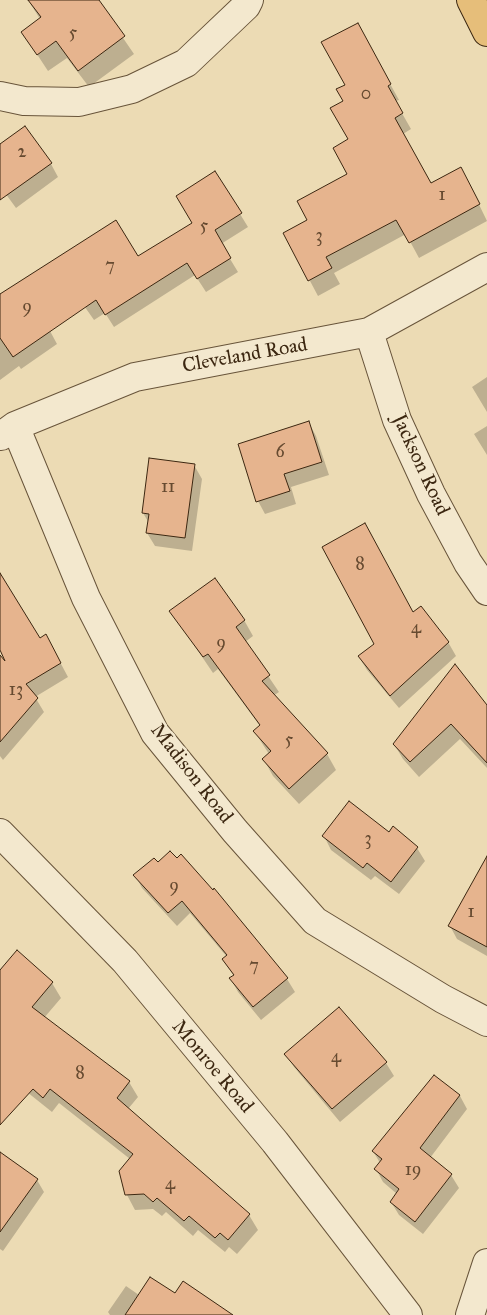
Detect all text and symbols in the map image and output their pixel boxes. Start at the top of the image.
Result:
house number: 5 [69,23,77,45]
house number: 0 [361,84,371,106]
house number: 2 [18,142,26,164]
house number: 1 [438,185,446,207]
house number: 5 [200,216,208,238]
house number: 3 [315,226,323,248]
house number: 7 [105,256,115,278]
house number: 9 [22,297,32,319]
street label: Cleveland Road [181,333,309,379]
street label: Jackson Road [386,411,454,519]
house number: 6 [275,442,285,464]
house number: 11 [161,477,175,499]
house number: 8 [355,554,365,576]
house number: 4 [411,618,421,640]
house number: 9 [216,633,226,655]
house number: 13 [9,680,23,702]
street label: Madison Road [145,719,237,829]
house number: 5 [285,730,293,752]
house number: 3 [364,829,372,851]
house number: 9 [169,876,179,898]
house number: 1 [467,902,475,924]
house number: 7 [249,956,259,978]
street label: Monroe Road [166,1016,258,1118]
house number: 4 [331,1047,341,1069]
house number: 8 [75,1063,85,1085]
house number: 19 [405,1160,421,1182]
house number: 4 [165,1174,175,1196]

